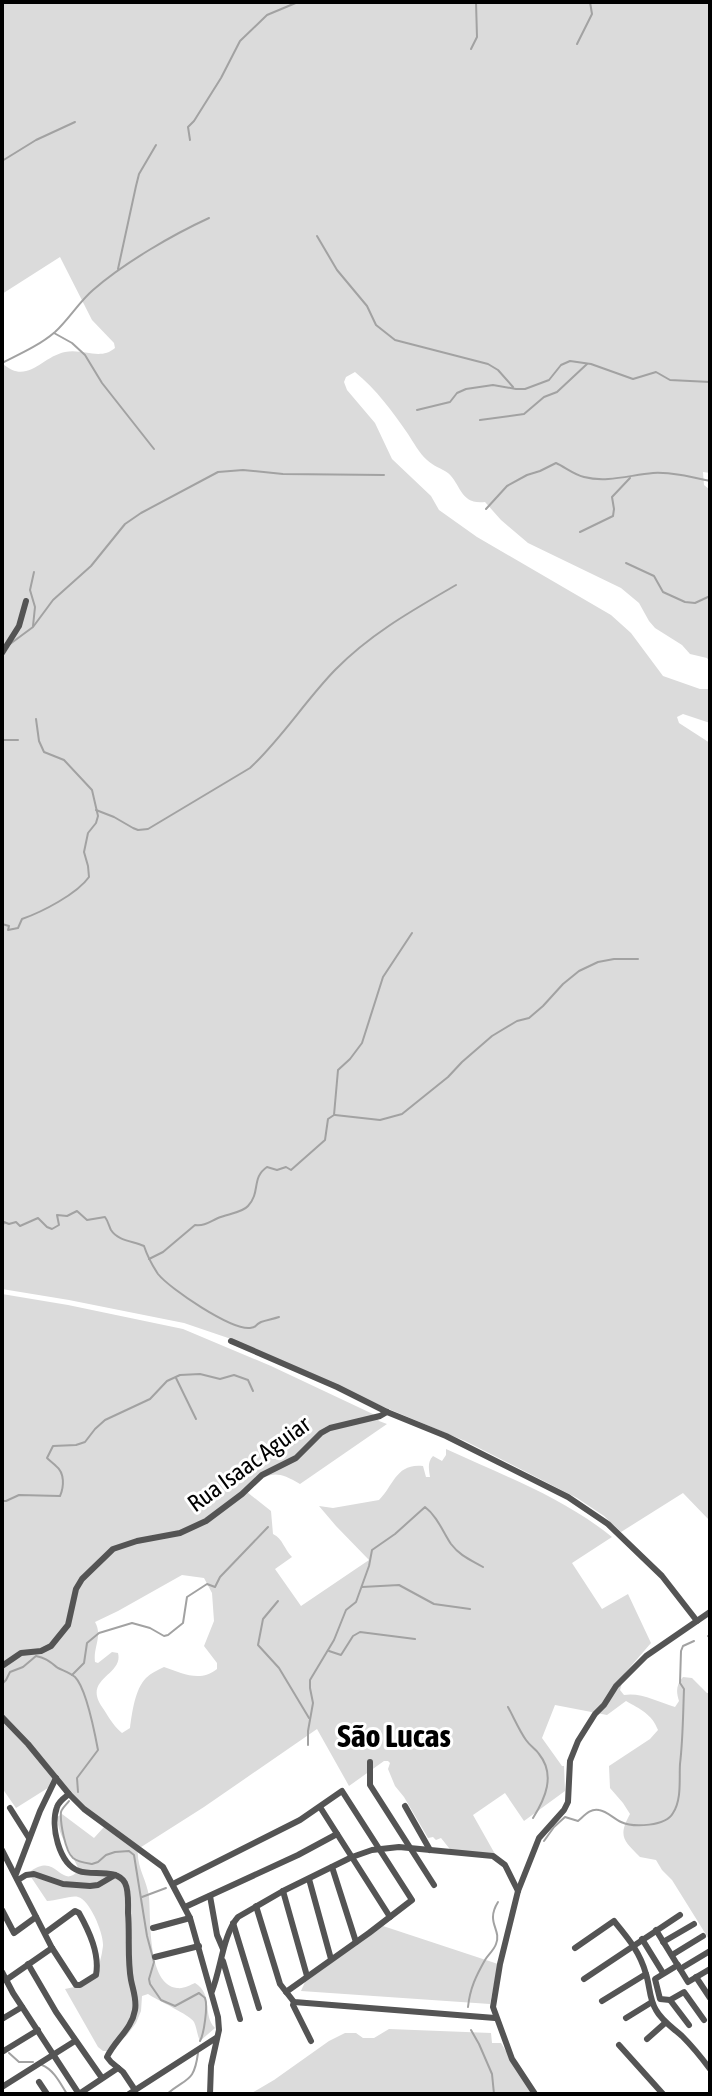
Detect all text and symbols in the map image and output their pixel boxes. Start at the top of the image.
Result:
street label: Rua Isaac Aguiar [182,1410,316,1517]
district label: São Lucas [337,1717,451,1754]

